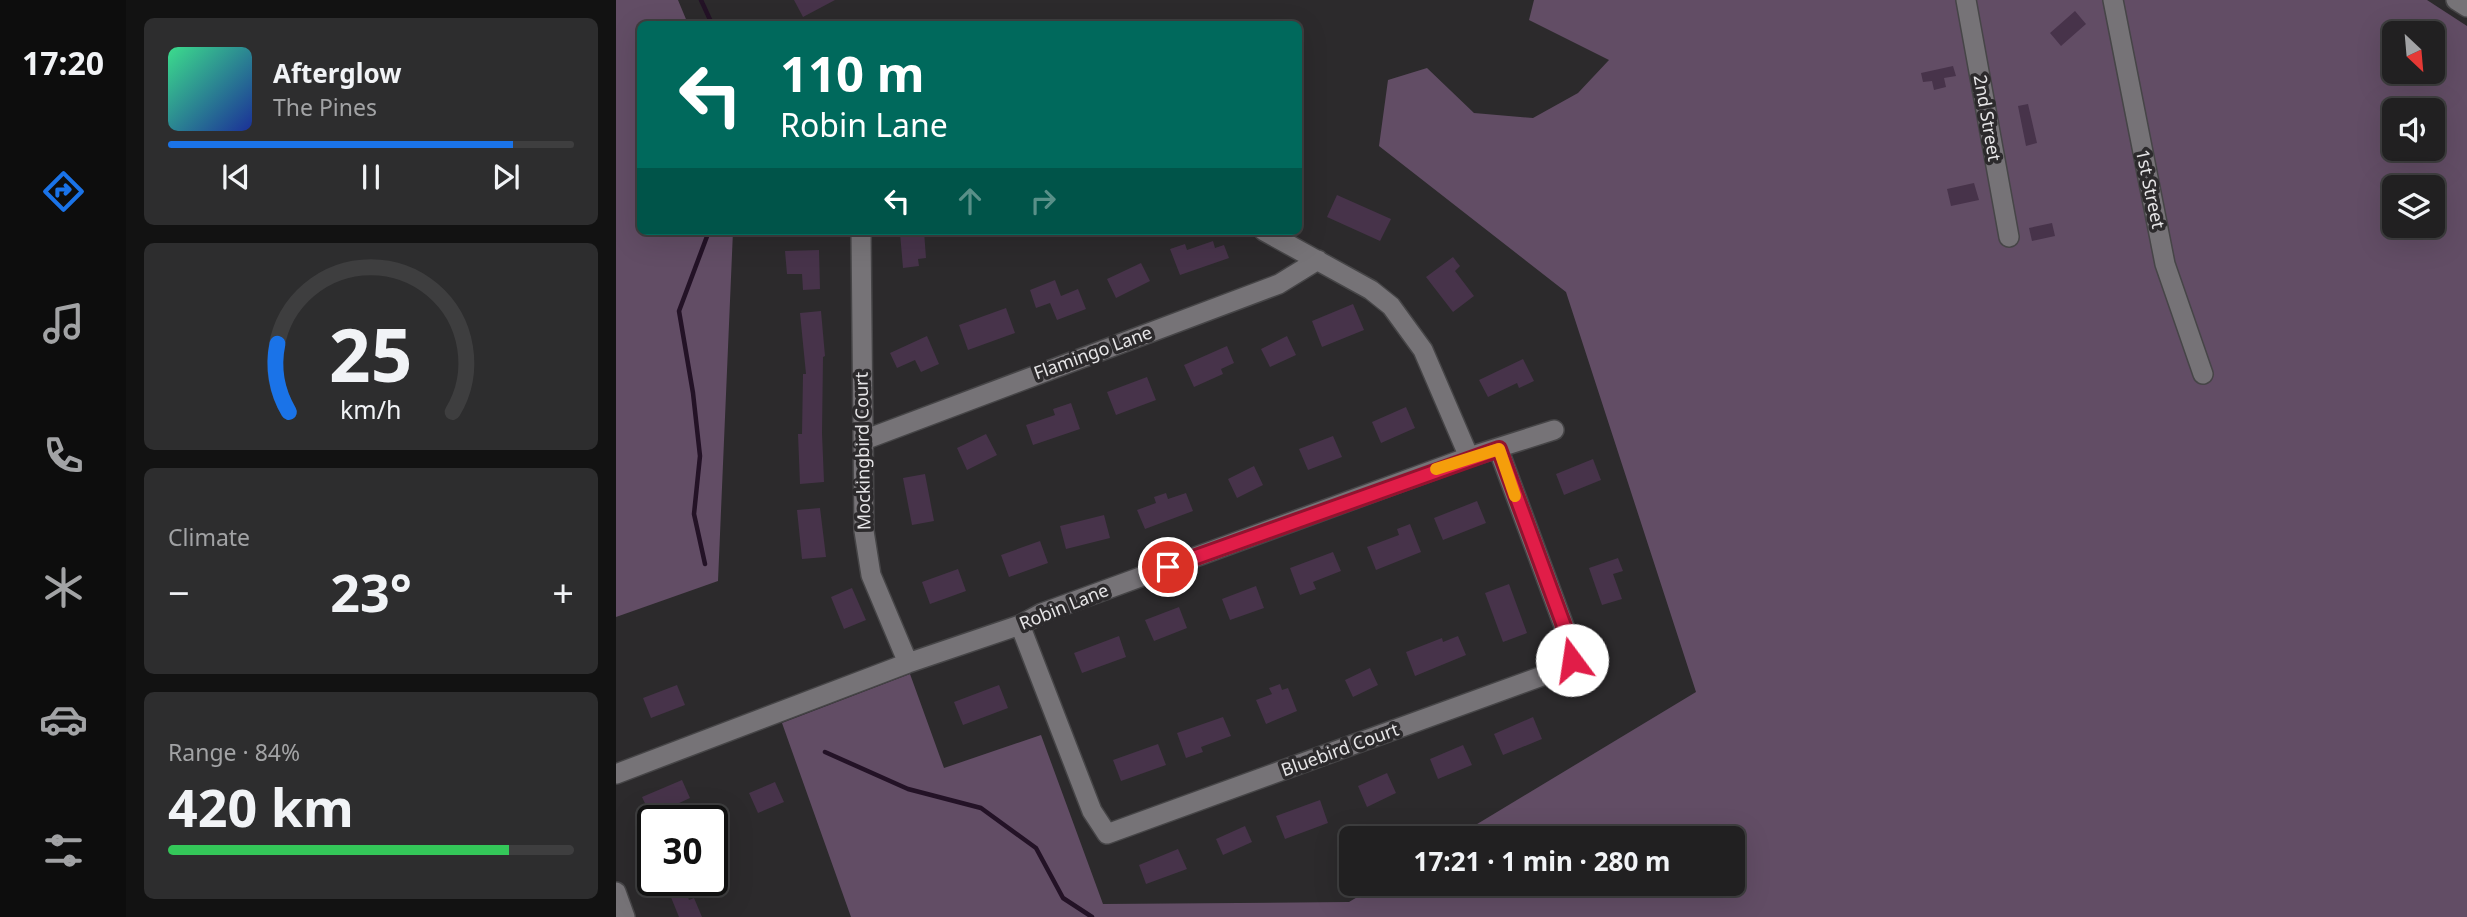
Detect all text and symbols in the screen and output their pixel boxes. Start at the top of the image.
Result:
north arrow [2382,21,2445,84]
map controls [2382,21,2445,238]
text: 110 m [780,40,925,106]
text: 17:20 [22,41,104,84]
icon: left [665,49,756,140]
text: Afterglow [273,55,401,91]
street label: 2nd Street [1969,73,2007,163]
text: The Pines [273,91,377,123]
button: sound [2382,98,2445,161]
text: Robin Lane [780,103,948,146]
street label: 1st Street [2131,147,2171,231]
icon: previous [217,158,255,196]
icon: pause [352,158,390,196]
icon: next [487,158,525,196]
icon: directions [39,167,88,216]
button: layers [2382,175,2445,238]
icon: left [878,182,916,220]
icon: ahead [951,182,989,220]
icon: right [1024,182,1062,220]
icon: music [39,299,88,348]
text: 25 [329,305,413,404]
street label: Flamingo Lane [1030,320,1155,385]
street label: Mockingbird Court [849,371,875,530]
text: km/h [340,392,402,426]
icon: phone [39,431,88,480]
text: Climate [168,521,250,553]
pin [1138,537,1198,597]
icon: arrive [1149,548,1187,586]
text: 23° [330,556,412,627]
icon: climate [39,563,88,612]
text: − [168,566,190,618]
text: + [552,566,574,618]
street label: Robin Lane [1015,577,1112,635]
position arrow [1535,623,1609,697]
icon: car [39,695,88,744]
street label: Bluebird Court [1278,716,1402,781]
text: Range · 84% [168,736,300,768]
text: 420 km [168,771,354,842]
speed limit sign: 30 [637,805,728,896]
icon: filters [39,826,88,875]
text: 17:21 · 1 min · 280 m [1414,843,1670,879]

